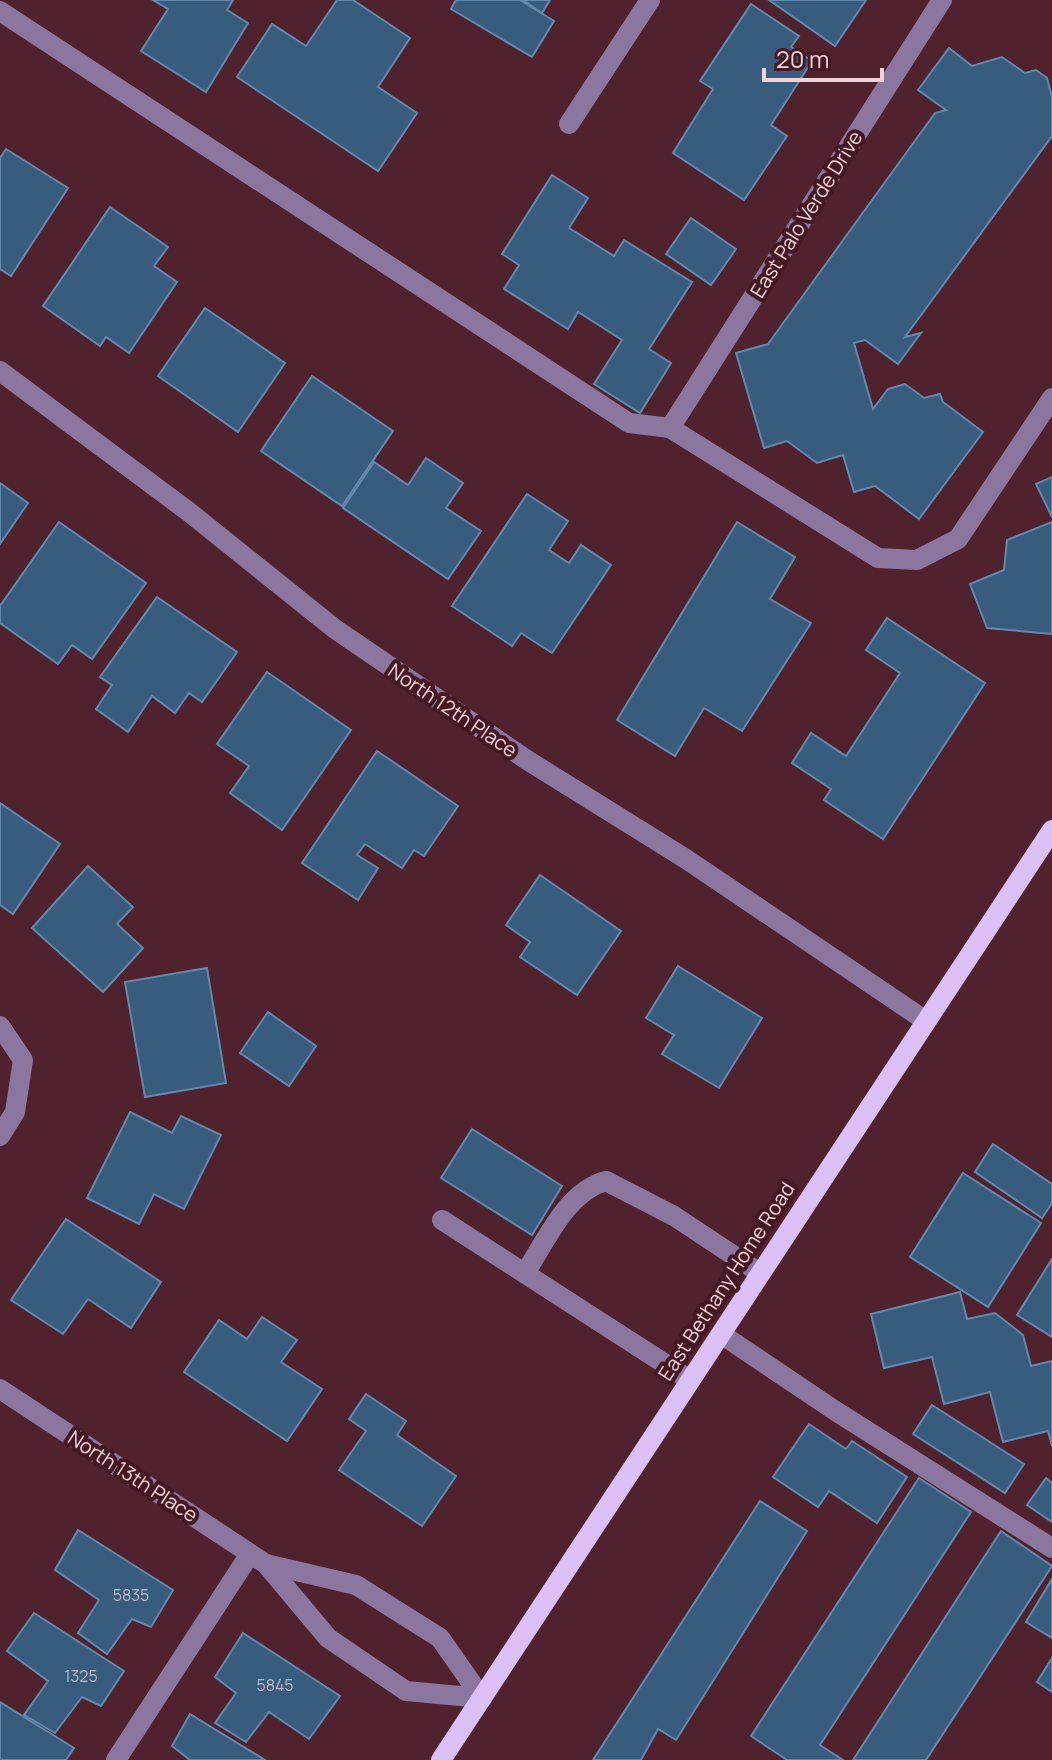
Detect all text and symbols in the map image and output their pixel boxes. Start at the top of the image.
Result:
scale bar [764,32,882,82]
text: 20 m [776,42,829,75]
street label: East Palo Verde Drive [744,125,868,303]
street label: North 12th Place [383,657,523,763]
street label: East Bethany Home Road [652,1177,800,1385]
street label: North 13th Place [63,1424,203,1528]
house number: 5835 [113,1584,149,1606]
house number: 1325 [64,1665,98,1687]
house number: 5845 [256,1674,294,1696]

